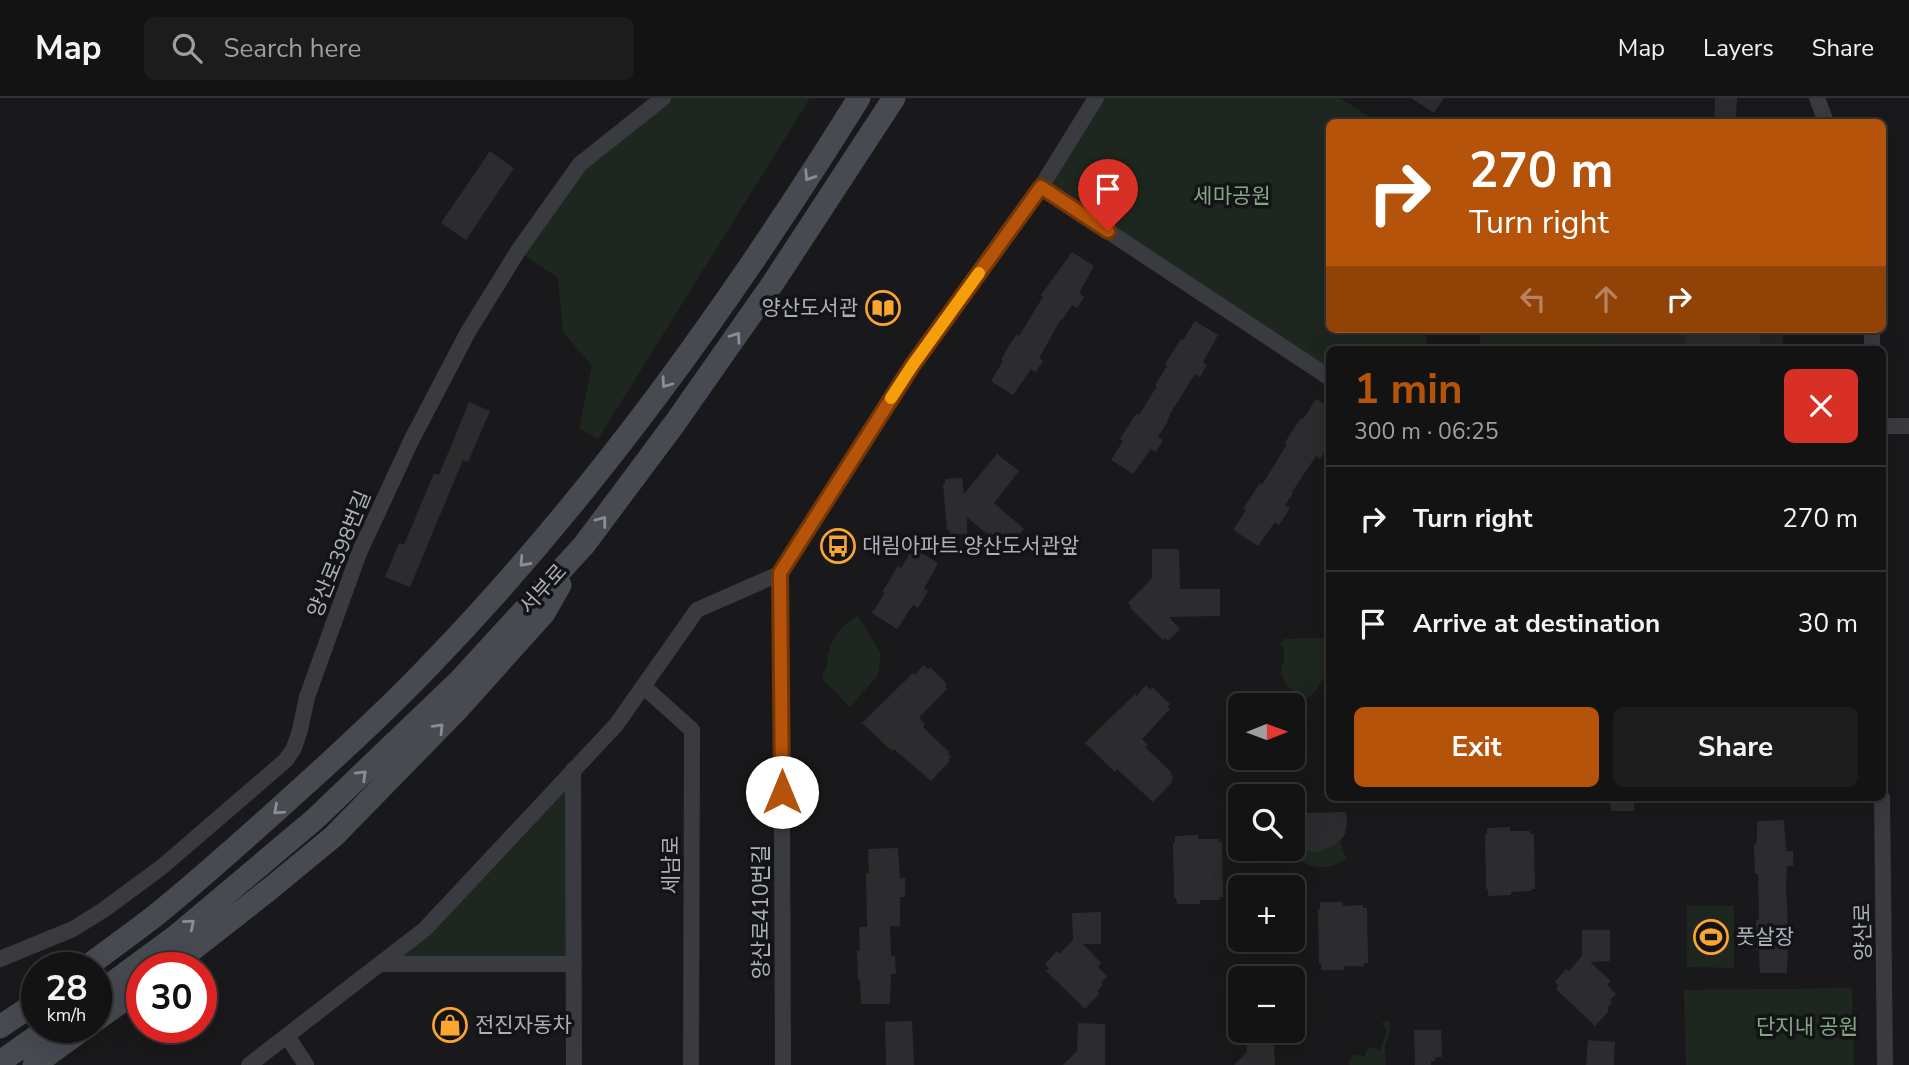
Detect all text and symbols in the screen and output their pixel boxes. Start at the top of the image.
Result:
search box [144,17,634,80]
text: Map [35,26,102,71]
icon: search [168,29,206,67]
text: Search here [224,31,361,66]
text: Map [1618,32,1665,64]
text: Layers [1703,32,1774,64]
text: Share [1812,32,1874,64]
text: 270 m [1469,137,1613,204]
icon: right [1354,147,1445,238]
pin [1078,159,1138,231]
one-way arrow [804,169,817,182]
icon: arrive [1089,170,1127,208]
park label: 세마공원 [1193,182,1271,210]
text: Turn right [1469,201,1609,244]
icon: left [1514,280,1552,318]
icon: ahead [1587,280,1625,318]
icon: right [1660,280,1698,318]
library icon: 양산도서관 [864,289,902,327]
place label: 양산도서관 [761,294,858,322]
one-way arrow [728,332,740,345]
text: 1 min [1354,361,1463,418]
button: close [1784,369,1858,443]
one-way arrow [661,375,674,388]
text: 300 m · 06:25 [1354,416,1499,447]
street label: 양산로398번길 [301,486,377,622]
icon: right [1354,500,1392,538]
text: Turn right [1413,501,1532,536]
text: 270 m [1782,501,1858,536]
one-way arrow [593,516,606,529]
bus stop icon: 대림아파트.양산도서관앞 [819,527,857,565]
place label: 대림아파트.양산도서관앞 [862,532,1079,560]
one-way arrow [520,553,532,566]
street label: 서부로 [513,558,573,620]
icon: arrive [1354,605,1392,643]
text: Arrive at destination [1413,606,1660,641]
text: 30 m [1798,606,1858,641]
north arrow [1228,693,1306,770]
map controls [1228,693,1305,1043]
button: Exit [1354,707,1599,787]
button: Share [1613,707,1858,787]
one-way arrow [431,723,444,736]
position arrow [745,755,819,829]
one-way arrow [353,770,366,783]
button: search [1228,784,1305,861]
one-way arrow [273,802,286,814]
street label: 세남로 [657,836,685,894]
street label: 양산로410번길 [747,845,775,979]
button: + [1228,875,1305,952]
street label: 양산로 [1848,903,1878,961]
sports icon: 풋살장 [1692,918,1730,956]
one-way arrow [181,920,194,932]
place label: 풋살장 [1736,923,1794,951]
speed limit sign: 30 [126,952,217,1043]
text: 28 [45,965,88,1012]
button: − [1228,966,1305,1043]
text: km/h [47,1003,86,1027]
shop icon: 전진자동차 [431,1006,469,1044]
place label: 전진자동차 [475,1011,572,1039]
park label: 단지내 공원 [1756,1013,1858,1041]

